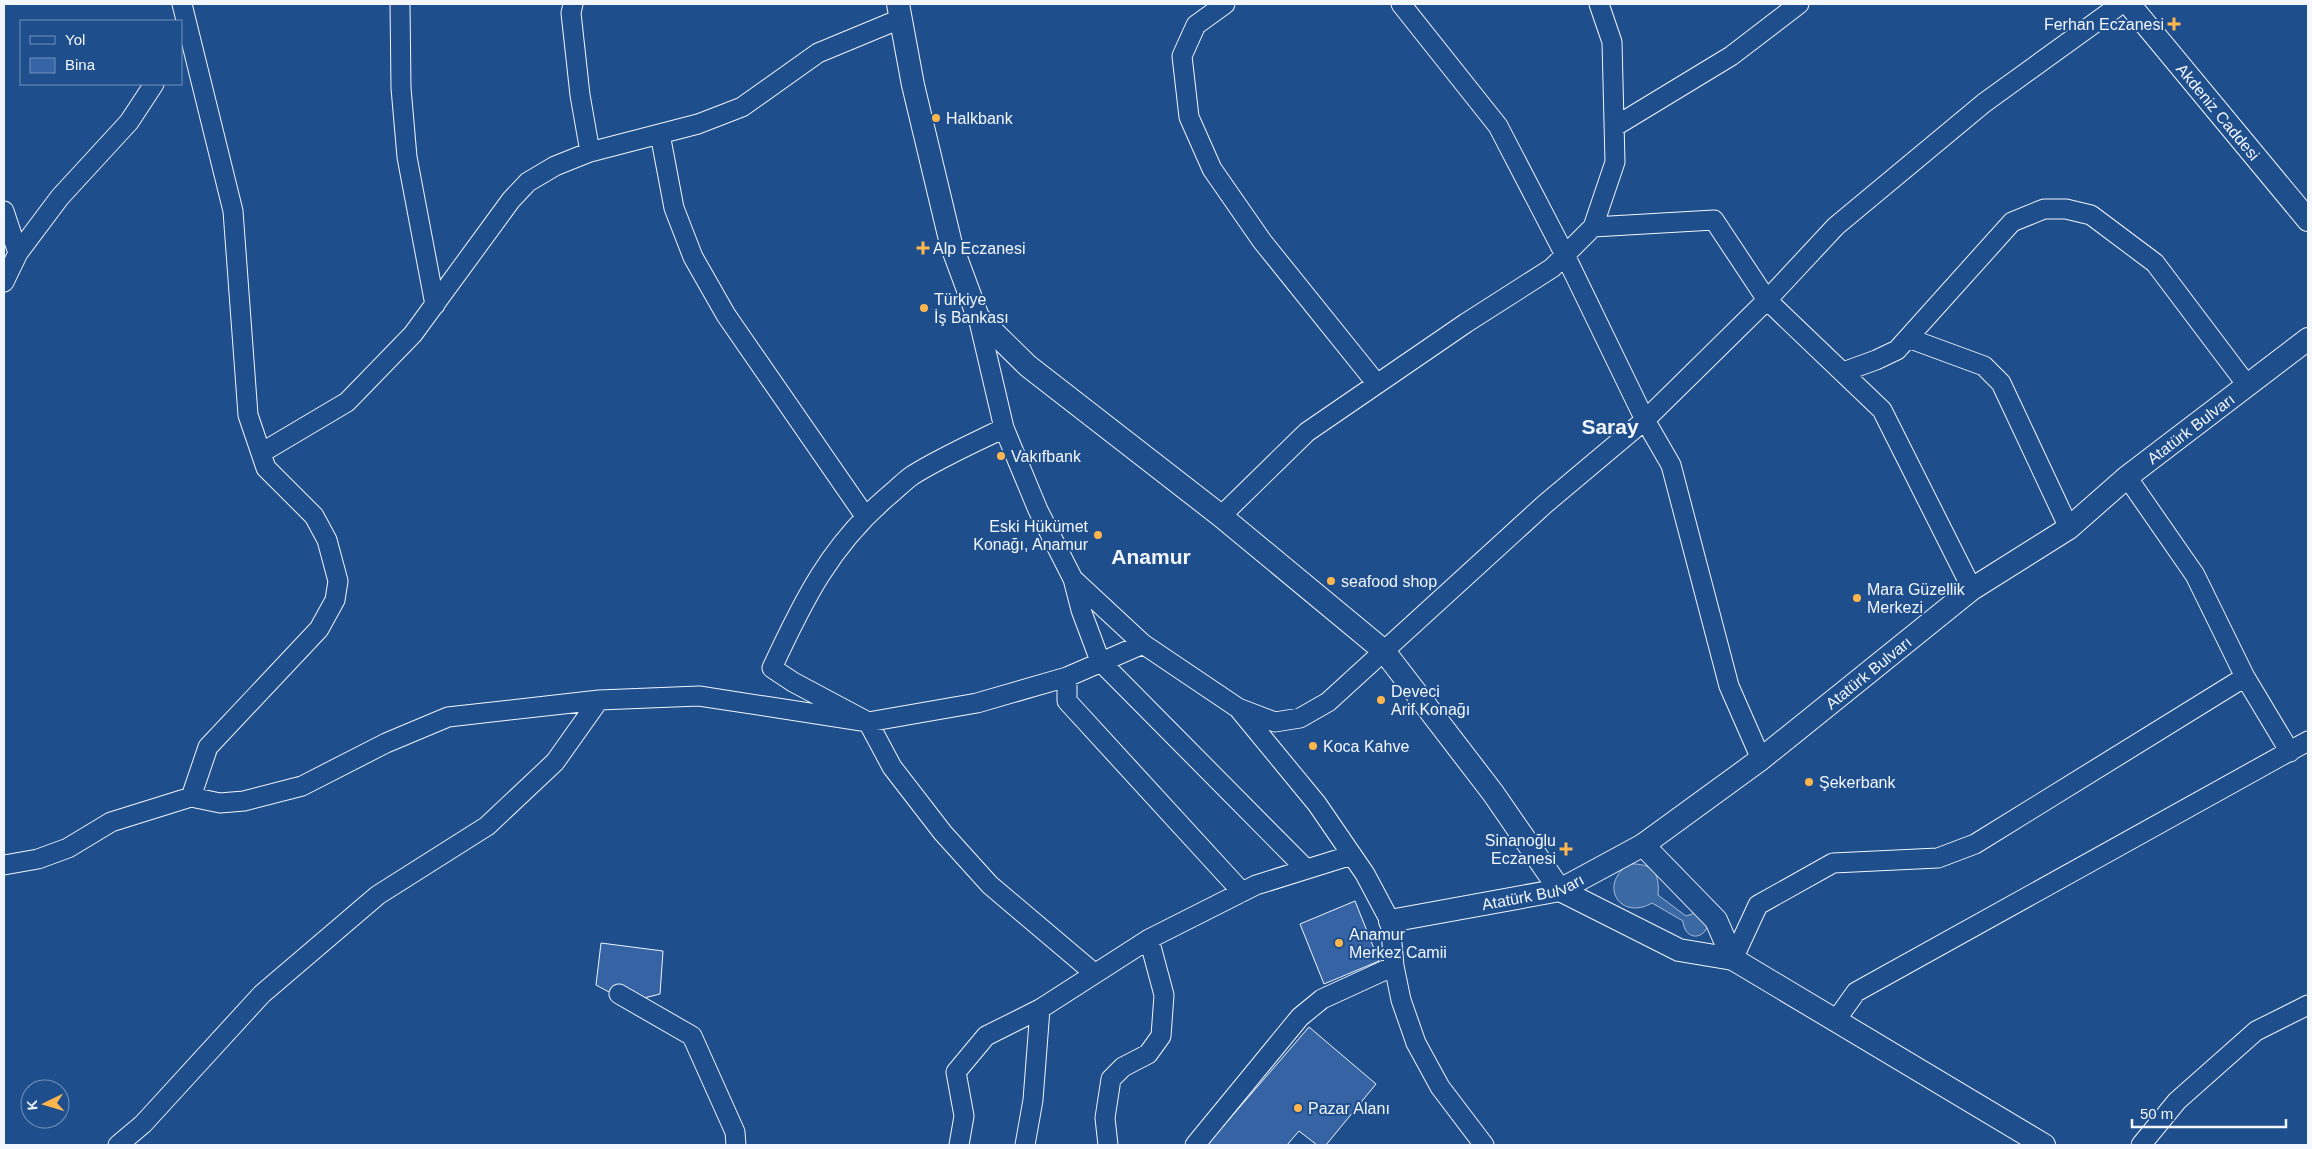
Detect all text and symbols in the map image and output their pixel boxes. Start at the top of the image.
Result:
place label: Ferhan Eczanesi [2044,16,2164,33]
marker: Ferhan Eczanesi [2168,18,2180,30]
legend [20,20,182,85]
text: Yol [65,31,85,48]
text: Bina [65,56,96,73]
street label: Akdeniz Caddesi [2173,60,2263,163]
place label: Halkbank [946,110,1014,127]
marker: Halkbank [930,112,942,124]
place label: Alp Eczanesi [933,240,1026,257]
marker: Alp Eczanesi [917,242,929,254]
place label: Türkiye İş Bankası [934,291,1009,326]
marker: Türkiye İş Bankası [918,302,930,314]
street label: Atatürk Bulvarı [2144,390,2238,467]
district label: Saray [1581,415,1639,438]
place label: Vakıfbank [1011,448,1082,465]
marker: Vakıfbank [995,450,1007,462]
place label: Eski Hükümet Konağı, Anamur [973,518,1089,553]
marker: Eski Hükümet Konağı, Anamur [1092,529,1104,541]
district label: Anamur [1111,545,1191,568]
place label: seafood shop [1341,573,1437,590]
marker: seafood shop [1325,575,1337,587]
place label: Mara Güzellik Merkezi [1867,581,1966,616]
marker: Mara Güzellik Merkezi [1851,592,1863,604]
street label: Atatürk Bulvarı [1822,633,1914,712]
place label: Deveci Arif Konağı [1391,683,1470,718]
marker: Deveci Arif Konağı [1375,694,1387,706]
place label: Koca Kahve [1323,738,1409,755]
marker: Koca Kahve [1307,740,1319,752]
place label: Şekerbank [1819,774,1896,791]
marker: Şekerbank [1803,776,1815,788]
place label: Sinanoğlu Eczanesi [1485,832,1556,867]
marker: Sinanoğlu Eczanesi [1560,843,1572,855]
street label: Atatürk Bulvarı [1480,870,1587,913]
place label: Anamur Merkez Camii [1349,926,1447,961]
marker: Anamur Merkez Camii [1333,937,1345,949]
north arrow [20,1079,70,1129]
scale bar [2132,1096,2286,1128]
text: K [24,1099,40,1111]
place label: Pazar Alanı [1308,1100,1390,1117]
marker: Pazar Alanı [1292,1102,1304,1114]
text: 50 m [2140,1105,2173,1122]

